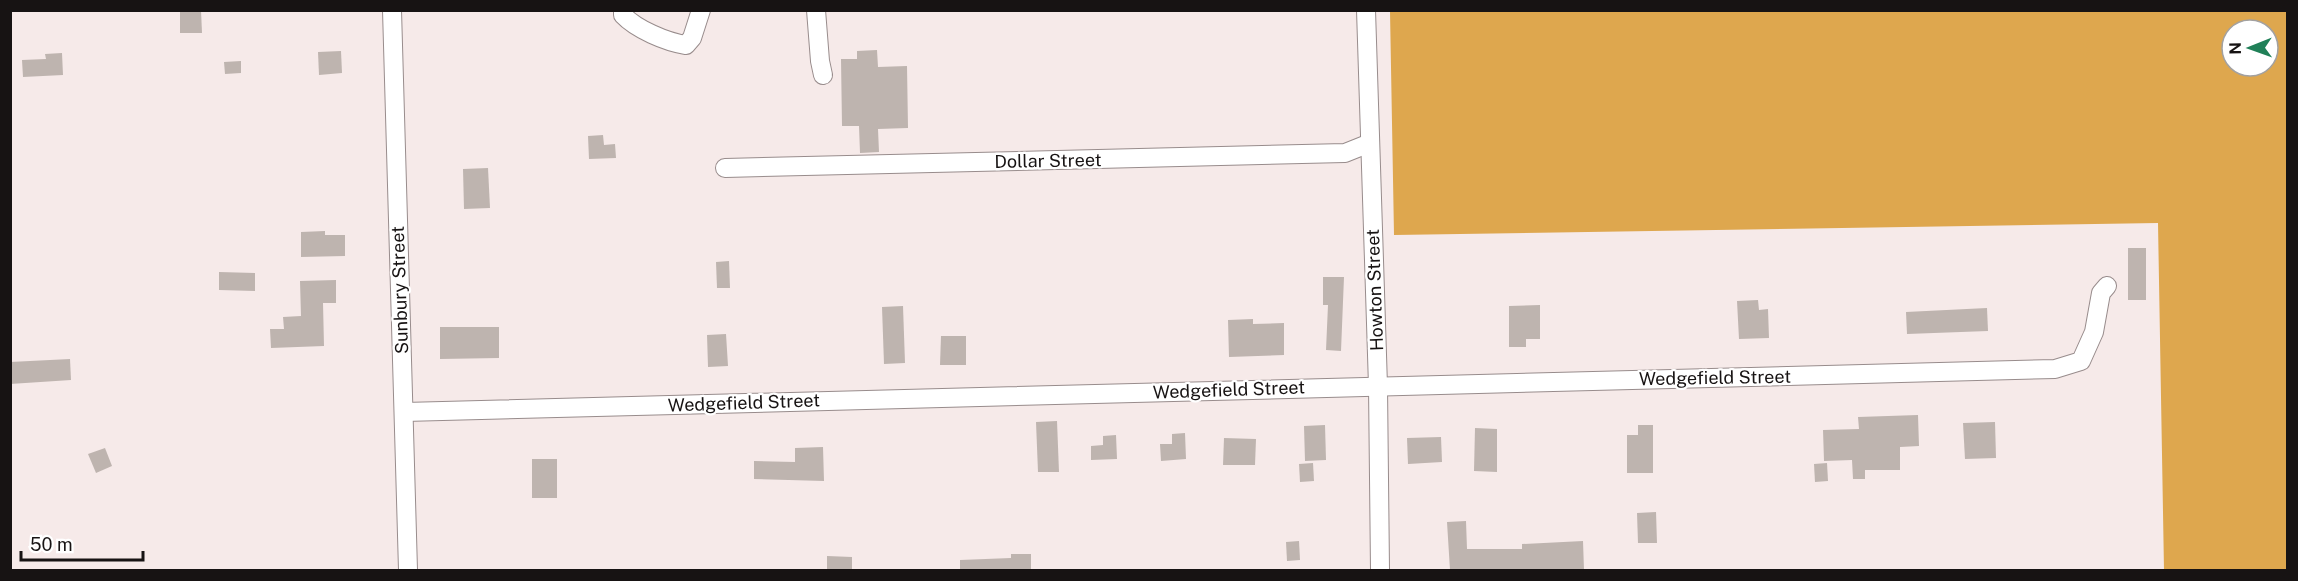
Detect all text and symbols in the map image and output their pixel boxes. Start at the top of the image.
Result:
north arrow [2220,18,2280,78]
text: N [2226,42,2245,55]
street label: Dollar Street [994,149,1102,172]
street label: Sunbury Street [387,226,412,354]
street label: Howton Street [1362,229,1387,351]
street label: Wedgefield Street [1639,366,1791,389]
street label: Wedgefield Street [1152,376,1306,403]
street label: Wedgefield Street [667,389,821,416]
scale bar [21,524,142,562]
text: 50 m [30,534,73,555]

